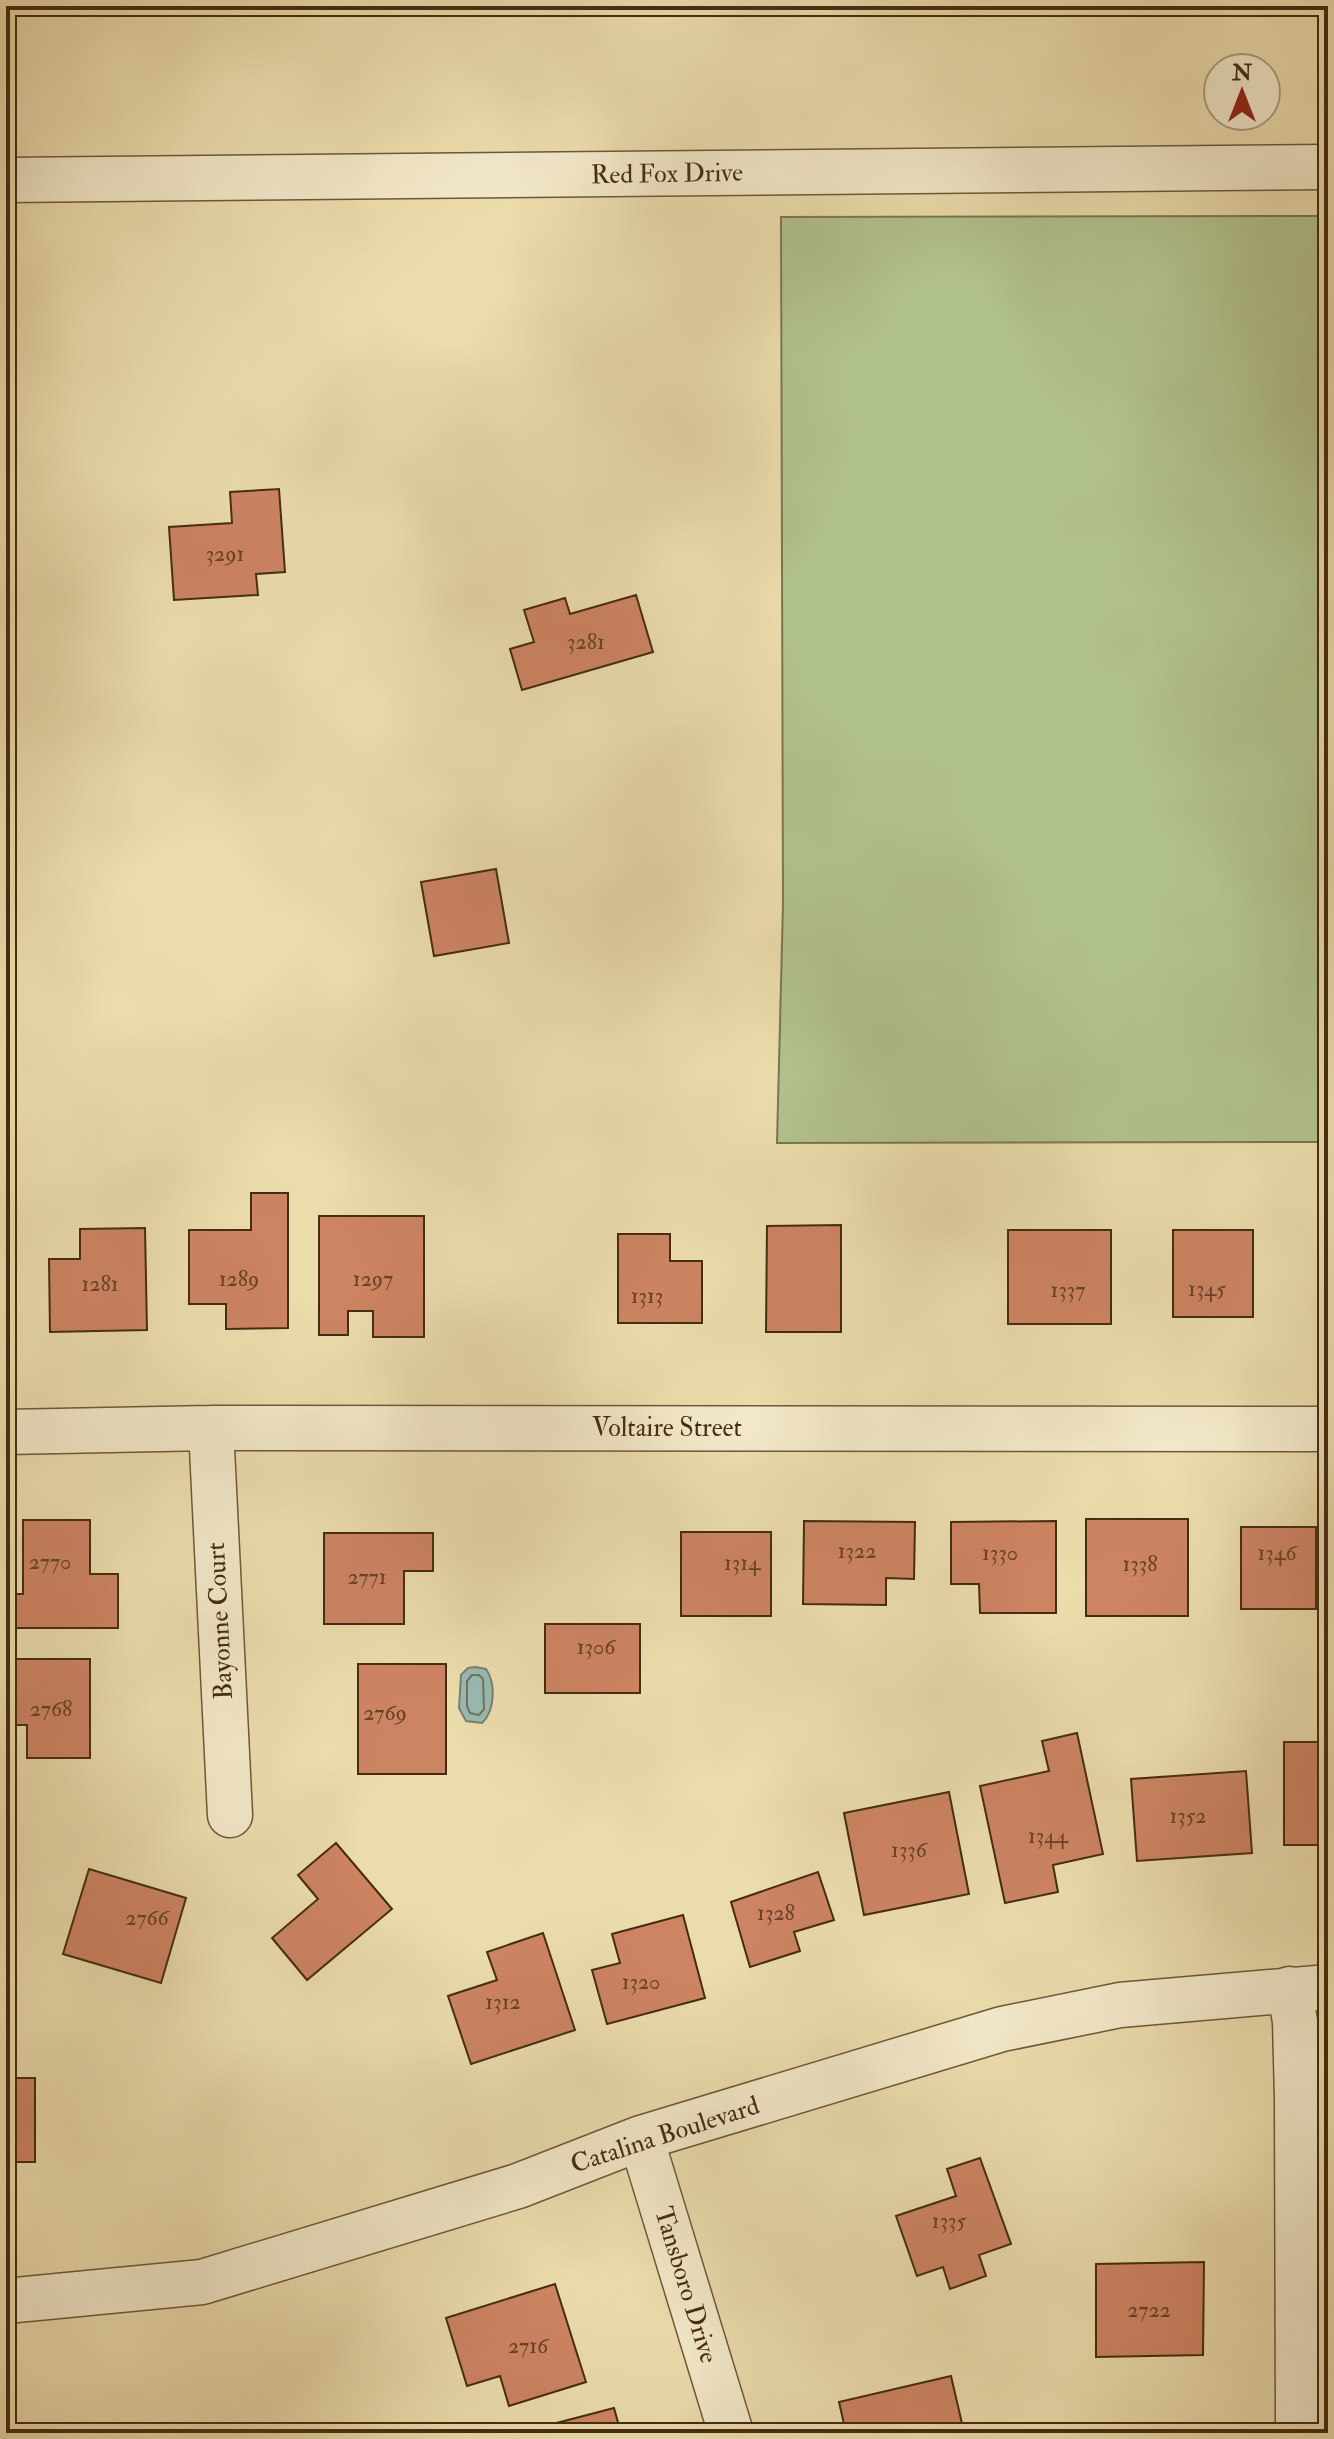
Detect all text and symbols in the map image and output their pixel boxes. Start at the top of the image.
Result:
north arrow [1202,52,1282,132]
text: N [1231,59,1252,87]
street label: Red Fox Drive [591,157,743,191]
house number: 3291 [206,540,244,568]
house number: 3281 [567,628,605,656]
house number: 1289 [219,1265,259,1293]
house number: 1297 [353,1265,393,1293]
house number: 1281 [81,1270,119,1298]
house number: 1345 [1188,1275,1226,1303]
house number: 1337 [1051,1276,1085,1304]
house number: 1313 [631,1282,663,1310]
street label: Voltaire Street [592,1412,742,1444]
house number: 1322 [838,1537,876,1565]
house number: 1330 [982,1539,1018,1567]
house number: 1346 [1257,1539,1298,1567]
street label: Bayonne Court [200,1541,240,1701]
house number: 2770 [29,1548,71,1576]
house number: 1314 [724,1549,761,1577]
house number: 1338 [1122,1550,1158,1578]
house number: 2771 [347,1563,387,1591]
house number: 1306 [577,1633,617,1661]
house number: 2768 [30,1695,72,1723]
house number: 2769 [363,1699,407,1727]
house number: 1352 [1169,1802,1207,1830]
house number: 1344 [1028,1822,1069,1850]
house number: 1336 [891,1836,929,1864]
house number: 1328 [757,1899,795,1927]
house number: 2766 [125,1904,171,1932]
house number: 1320 [622,1968,660,1996]
house number: 1312 [485,1988,521,2016]
street label: Catalina Boulevard [567,2089,764,2181]
street label: Tansboro Drive [647,2203,725,2367]
house number: 1335 [932,2207,967,2235]
house number: 2722 [1127,2296,1171,2324]
house number: 2716 [508,2332,550,2360]

